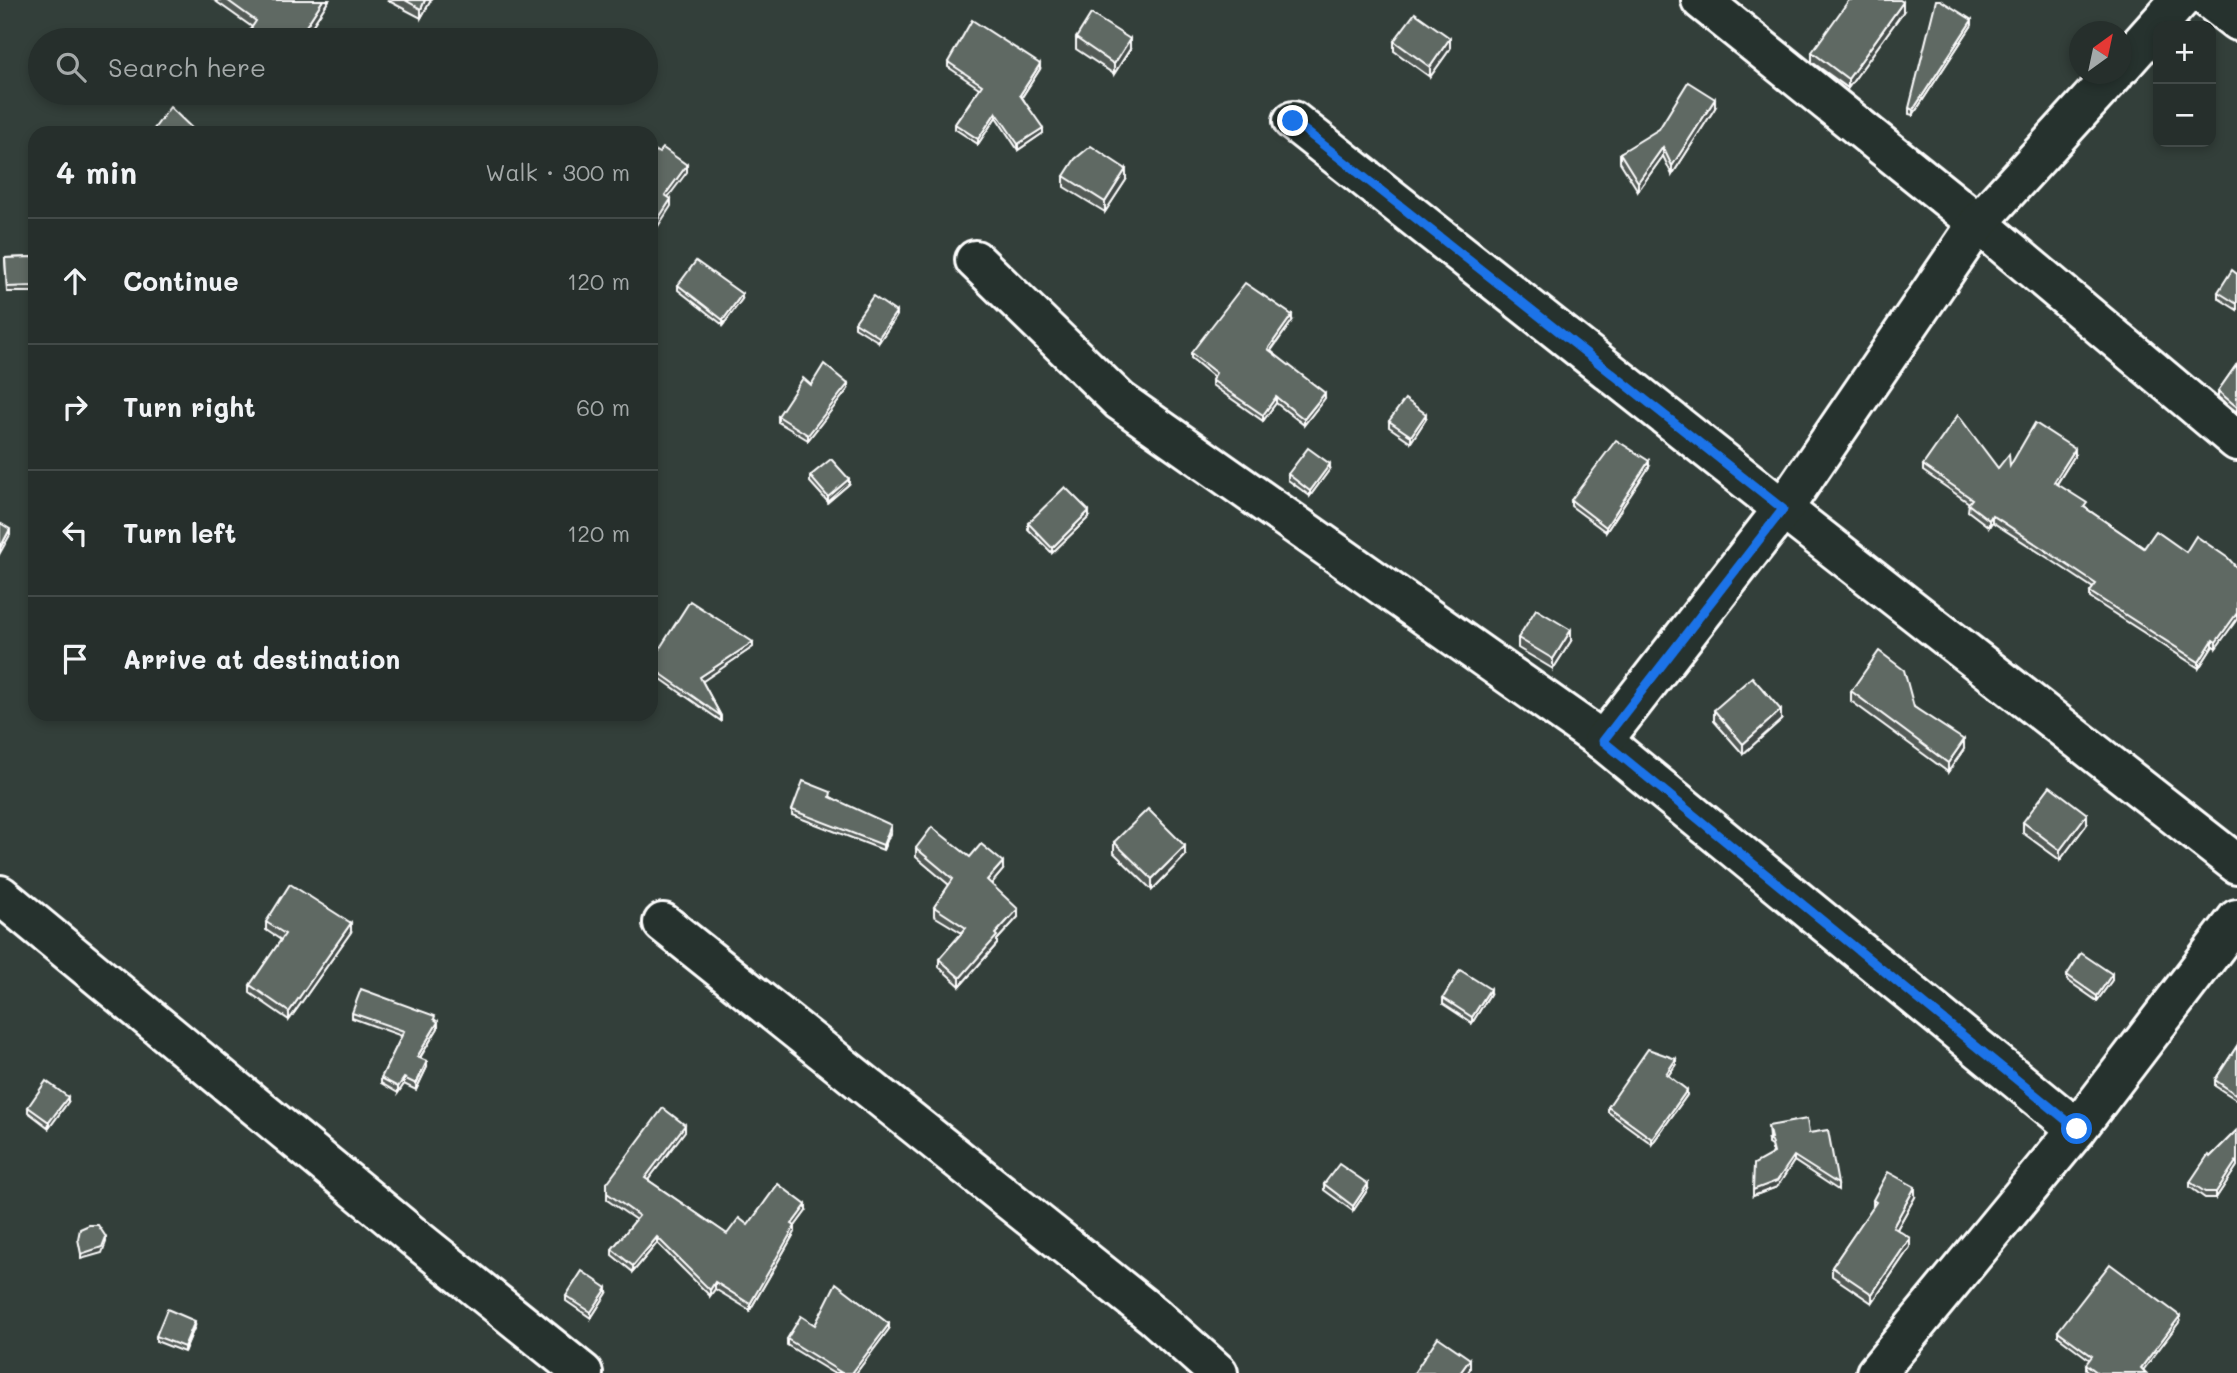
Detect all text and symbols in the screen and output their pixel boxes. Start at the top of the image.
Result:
north arrow [2069,21,2132,84]
map controls [2153,21,2216,147]
button: + [2153,21,2216,84]
search box [28,28,658,105]
icon: search [52,48,90,86]
text: Search here [108,50,266,84]
button: − [2153,84,2216,147]
route end [1277,105,1308,136]
text: 4 min [56,152,137,192]
text: Walk · 300 m [485,157,630,187]
icon: ahead [56,262,94,300]
text: Continue [123,264,239,298]
text: 120 m [567,266,630,296]
icon: right [56,388,94,426]
text: Turn right [123,390,256,424]
text: 60 m [576,392,630,422]
icon: left [56,514,94,552]
text: Turn left [123,516,236,550]
text: 120 m [567,518,630,548]
icon: arrive [56,640,94,678]
text: Arrive at destination [123,642,400,676]
route start [2061,1113,2092,1144]

